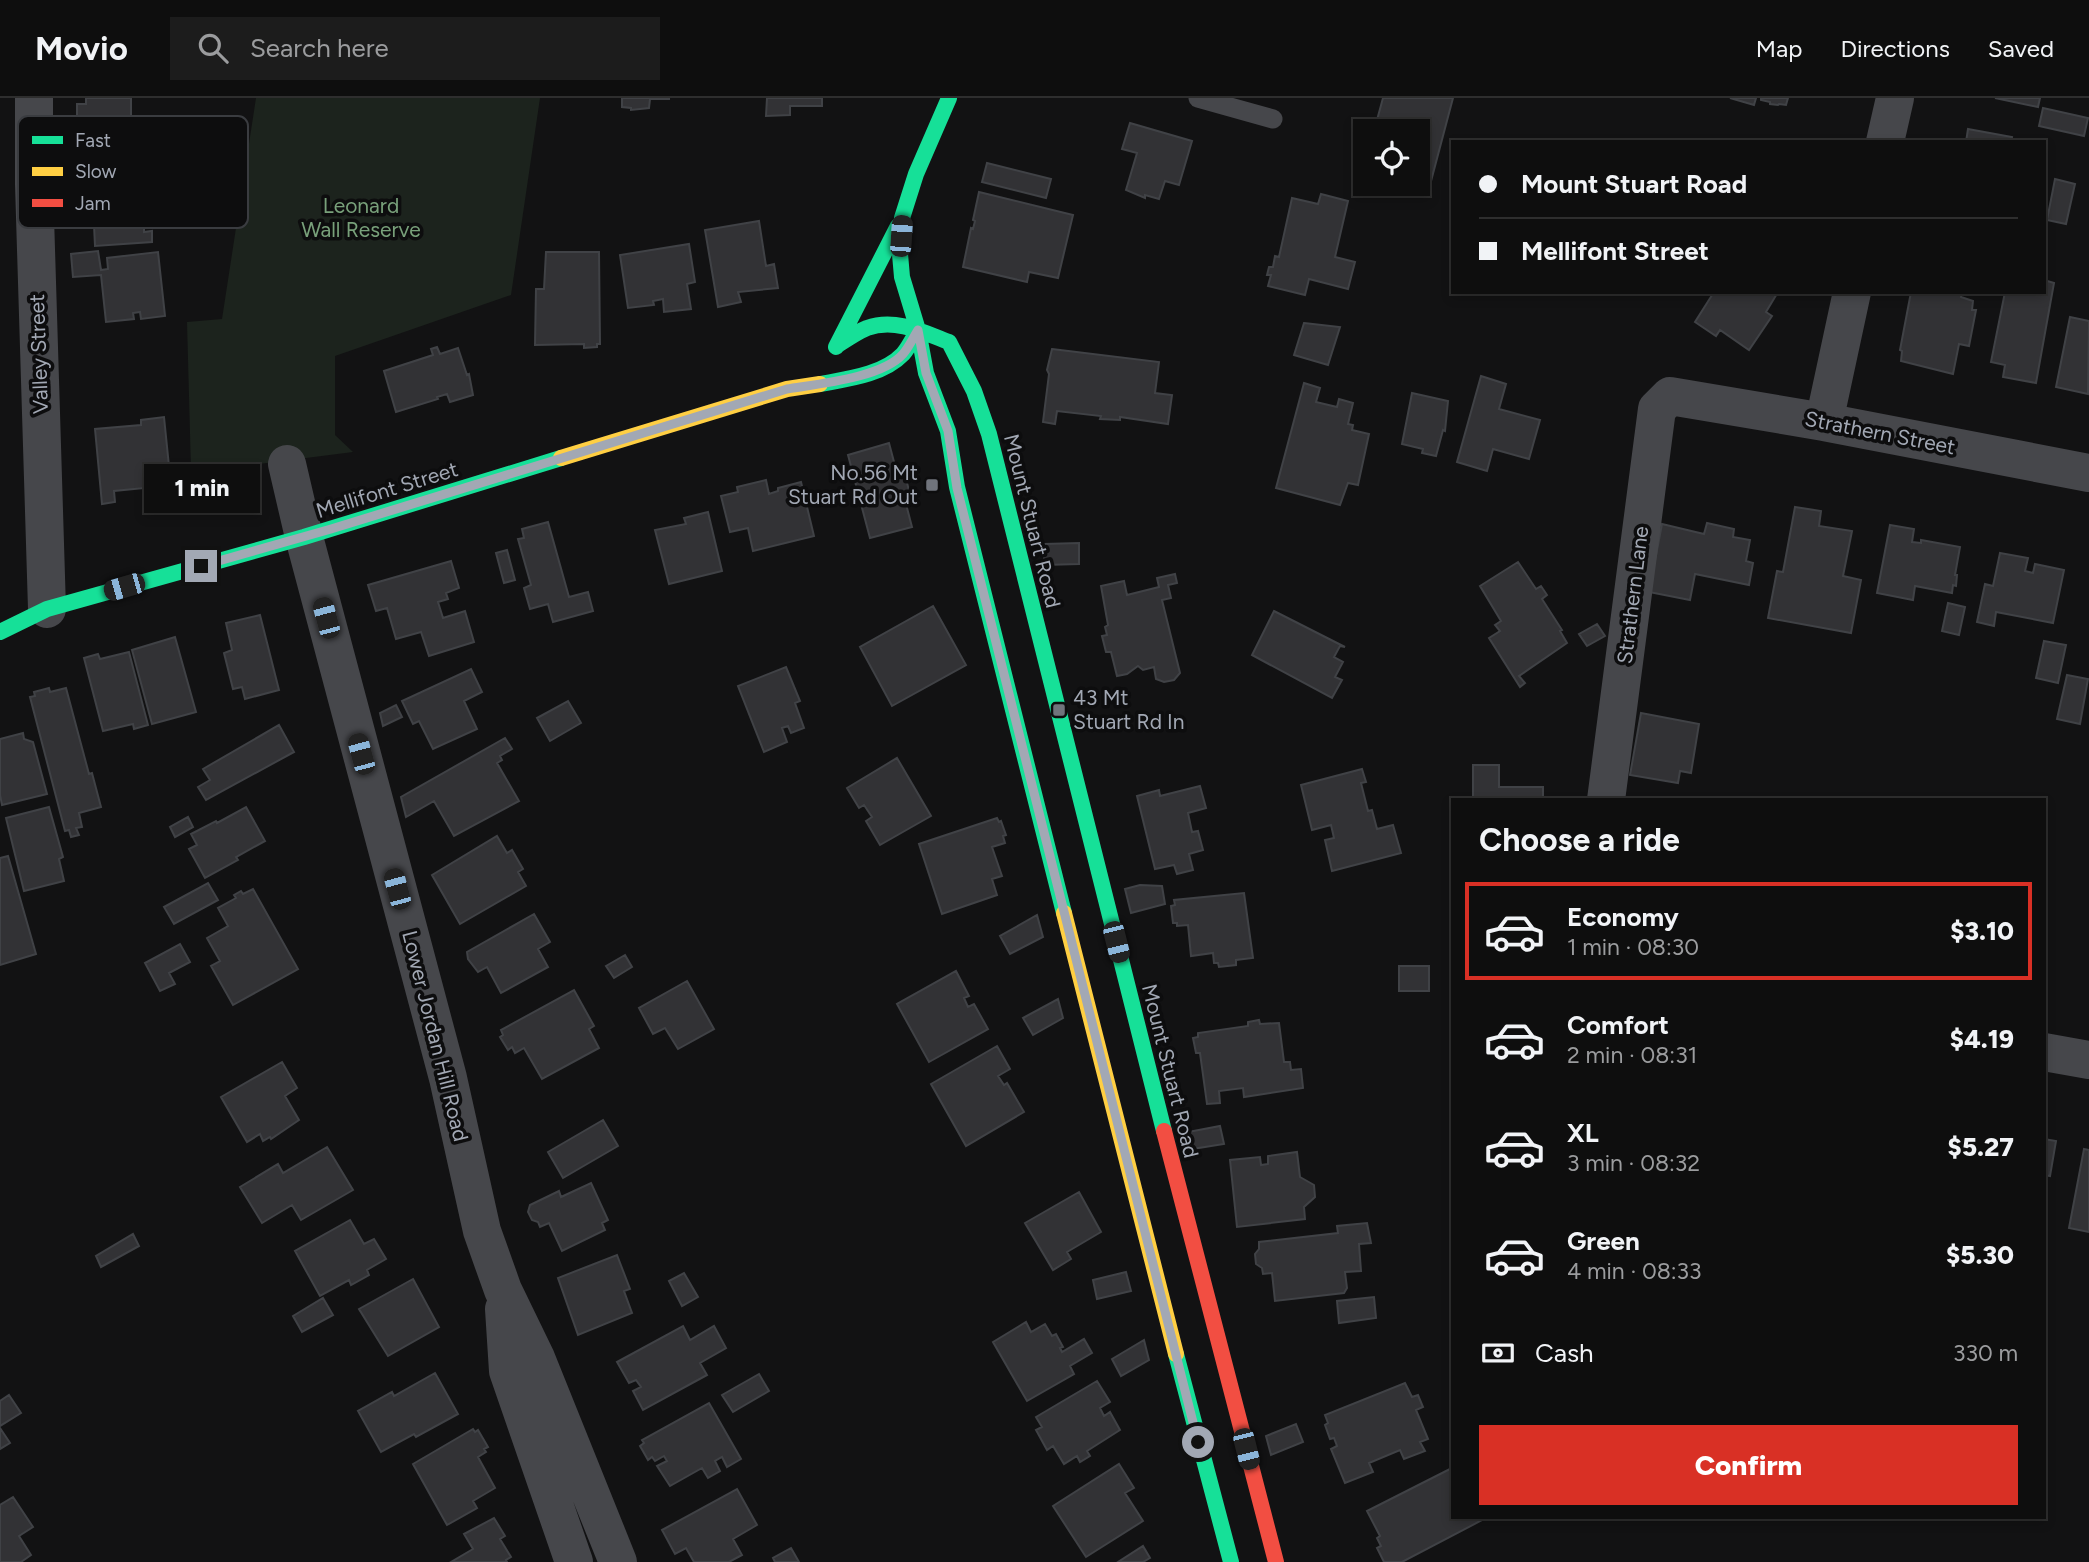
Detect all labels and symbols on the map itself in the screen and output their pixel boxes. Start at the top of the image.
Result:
legend [18,116,248,228]
text: Fast [75,129,111,152]
text: Slow [75,160,117,183]
text: Jam [75,192,111,215]
park label: Leonard Wall Reserve [301,193,421,242]
car [890,214,913,258]
street label: Valley Street [24,294,53,414]
street label: Strathern Street [1803,406,1957,459]
street label: Mount Stuart Road [999,431,1066,610]
street label: Mellifont Street [313,456,461,523]
place label: No.56 Mt Stuart Rd Out [788,460,918,509]
callout: 1 min [143,464,259,514]
marker: No.56 Mt Stuart Rd Out [924,477,940,493]
street label: Strathern Lane [1612,525,1653,665]
route end [185,550,217,582]
car [101,571,148,603]
car [311,595,342,641]
place label: 43 Mt Stuart Rd In [1073,685,1185,734]
marker: 43 Mt Stuart Rd In [1051,702,1067,718]
car [346,731,377,777]
car [382,866,413,912]
car [1101,919,1132,965]
street label: Lower Jordan Hill Road [397,928,474,1144]
street label: Mount Stuart Road [1137,981,1204,1160]
route start [1182,1426,1214,1458]
car [1231,1426,1262,1472]

